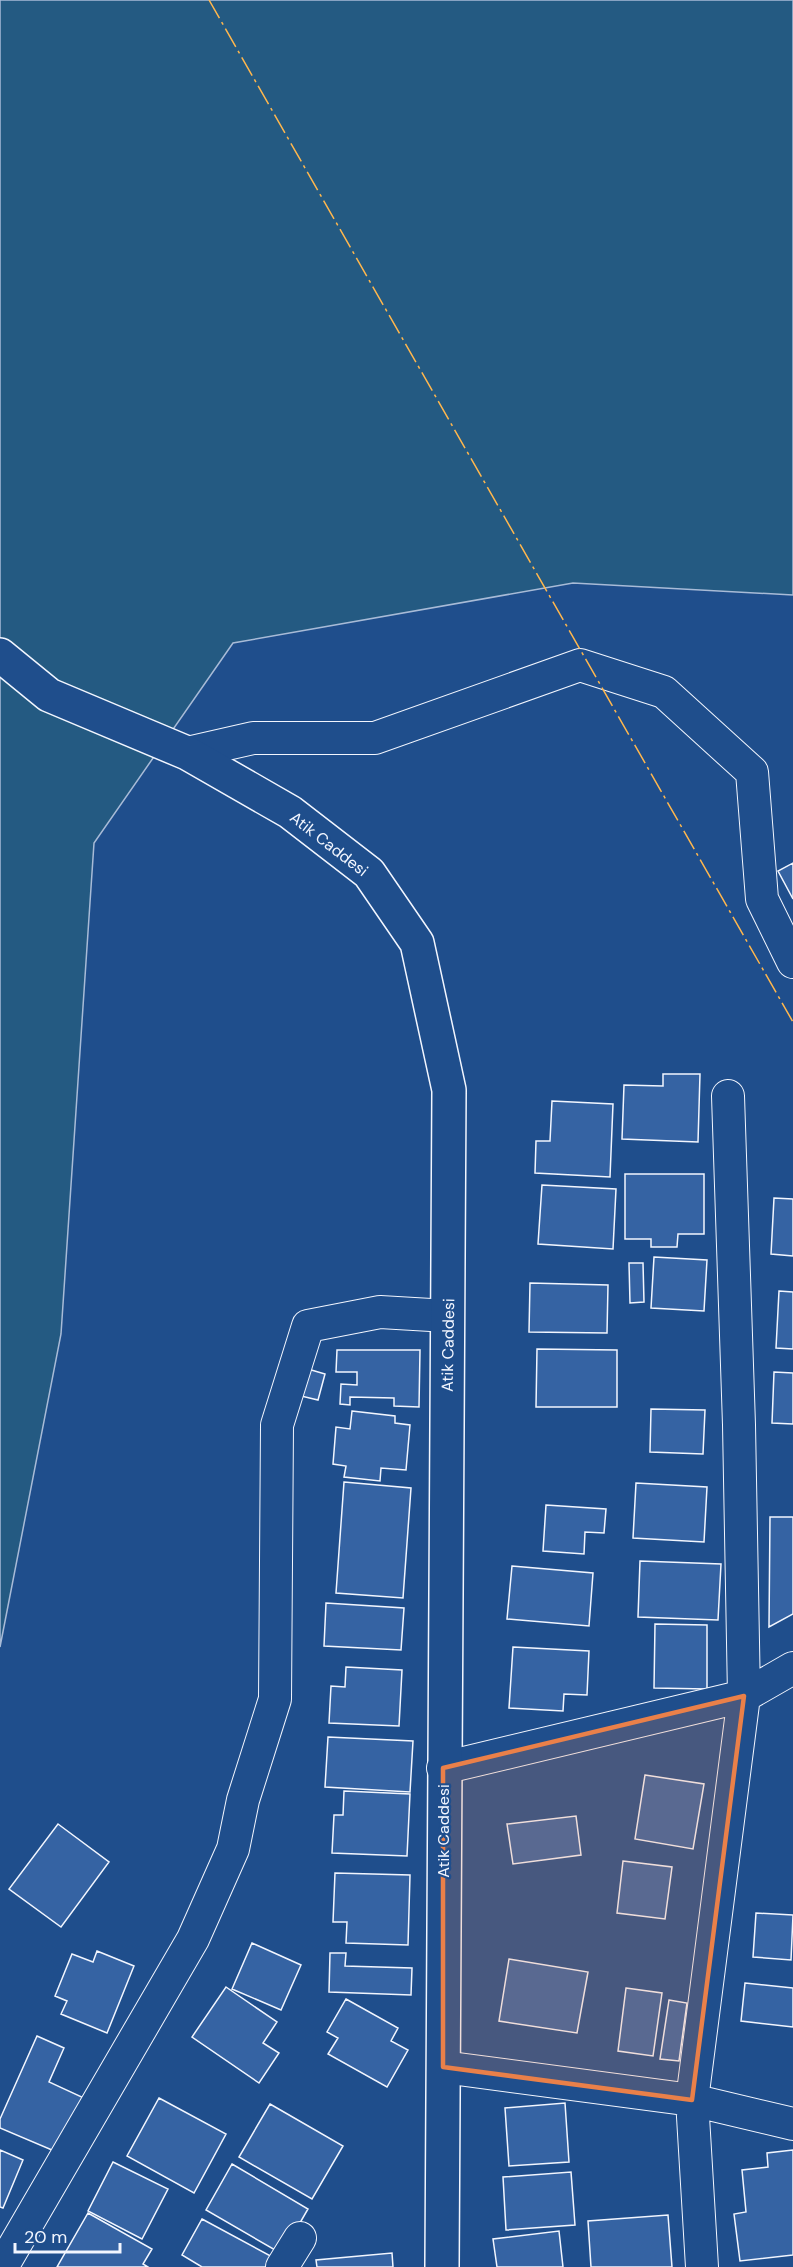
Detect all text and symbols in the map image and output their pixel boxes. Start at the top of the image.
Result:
street label: Atik Caddesi [286,807,372,881]
street label: Atik Caddesi [437,1298,459,1392]
street label: Atik Caddesi [433,1784,454,1878]
scale bar [15,2216,120,2254]
text: 20 m [24,2225,67,2249]

